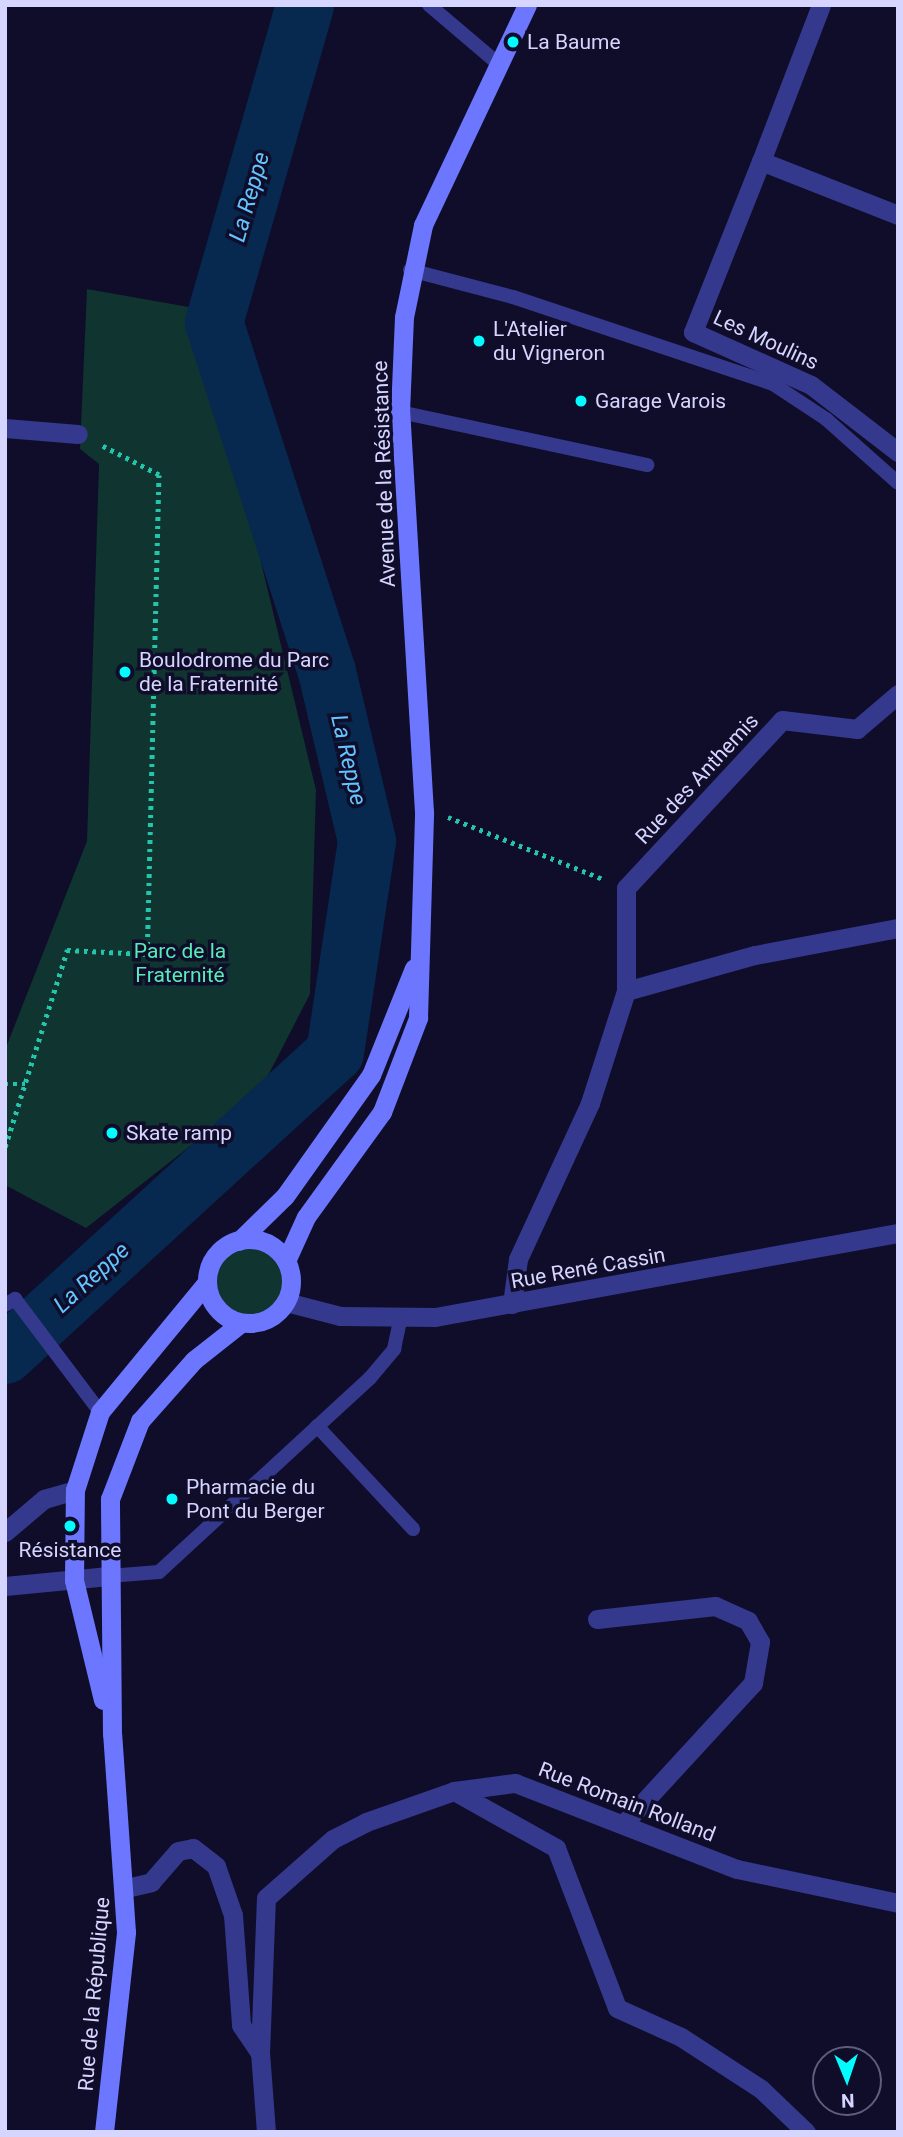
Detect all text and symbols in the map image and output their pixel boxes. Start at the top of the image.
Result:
place label: La Baume [527,29,621,55]
marker: La Baume [505,34,521,50]
water label: La Reppe [224,149,276,245]
street label: Les Moulins [709,305,823,375]
place label: L'Atelier du Vigneron [493,316,605,366]
marker: L'Atelier du Vigneron [471,333,487,349]
street label: Avenue de la Résistance [367,360,401,588]
place label: Garage Varois [595,388,726,414]
marker: Garage Varois [573,393,589,409]
place label: Boulodrome du Parc de la Fraternité [139,647,329,697]
marker: Boulodrome du Parc de la Fraternité [117,664,133,680]
street label: Rue des Anthemis [630,709,764,849]
water label: La Reppe [324,712,372,808]
park label: Parc de la Fraternité [134,938,226,988]
place label: Skate ramp [126,1120,232,1146]
marker: Skate ramp [104,1125,120,1141]
water label: La Reppe [48,1237,136,1319]
street label: Rue René Cassin [509,1242,667,1294]
place label: Pharmacie du Pont du Berger [186,1474,325,1524]
marker: Pharmacie du Pont du Berger [164,1491,180,1507]
marker: Résistance [62,1518,78,1534]
place label: Résistance [19,1537,121,1563]
street label: Rue Romain Rolland [535,1757,719,1847]
street label: Rue de la République [73,1896,115,2092]
north arrow [812,2046,882,2116]
text: N [841,2089,855,2112]

